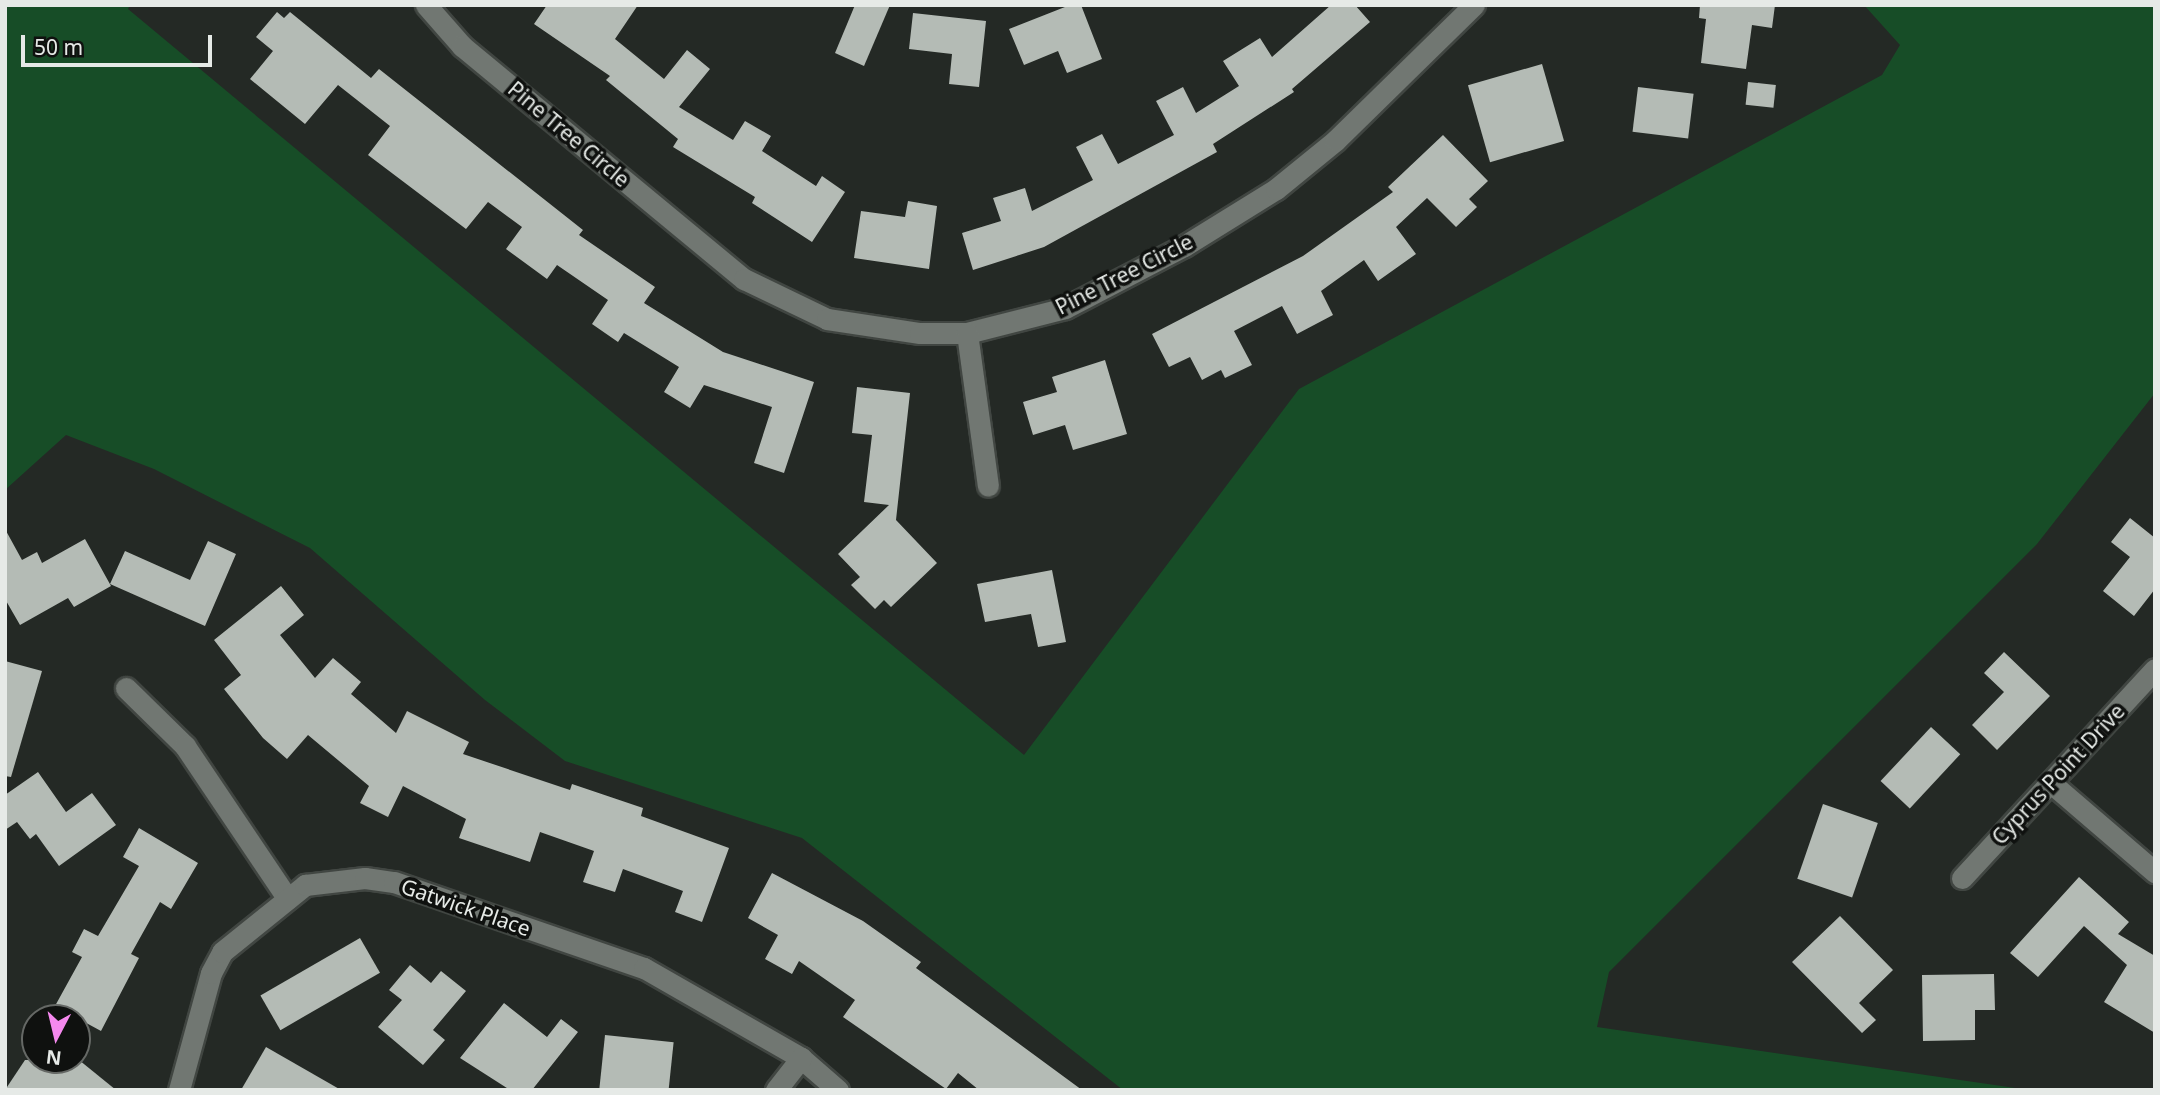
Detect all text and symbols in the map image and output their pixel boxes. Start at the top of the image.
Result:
scale bar [24,21,215,65]
text: 50 m [34,33,83,61]
street label: Pine Tree Circle [503,76,635,192]
street label: Pine Tree Circle [1051,229,1197,319]
street label: Cyprus Point Drive [1986,699,2130,849]
street label: Gatwick Place [398,873,534,941]
north arrow [21,1004,91,1074]
text: N [44,1044,63,1072]

